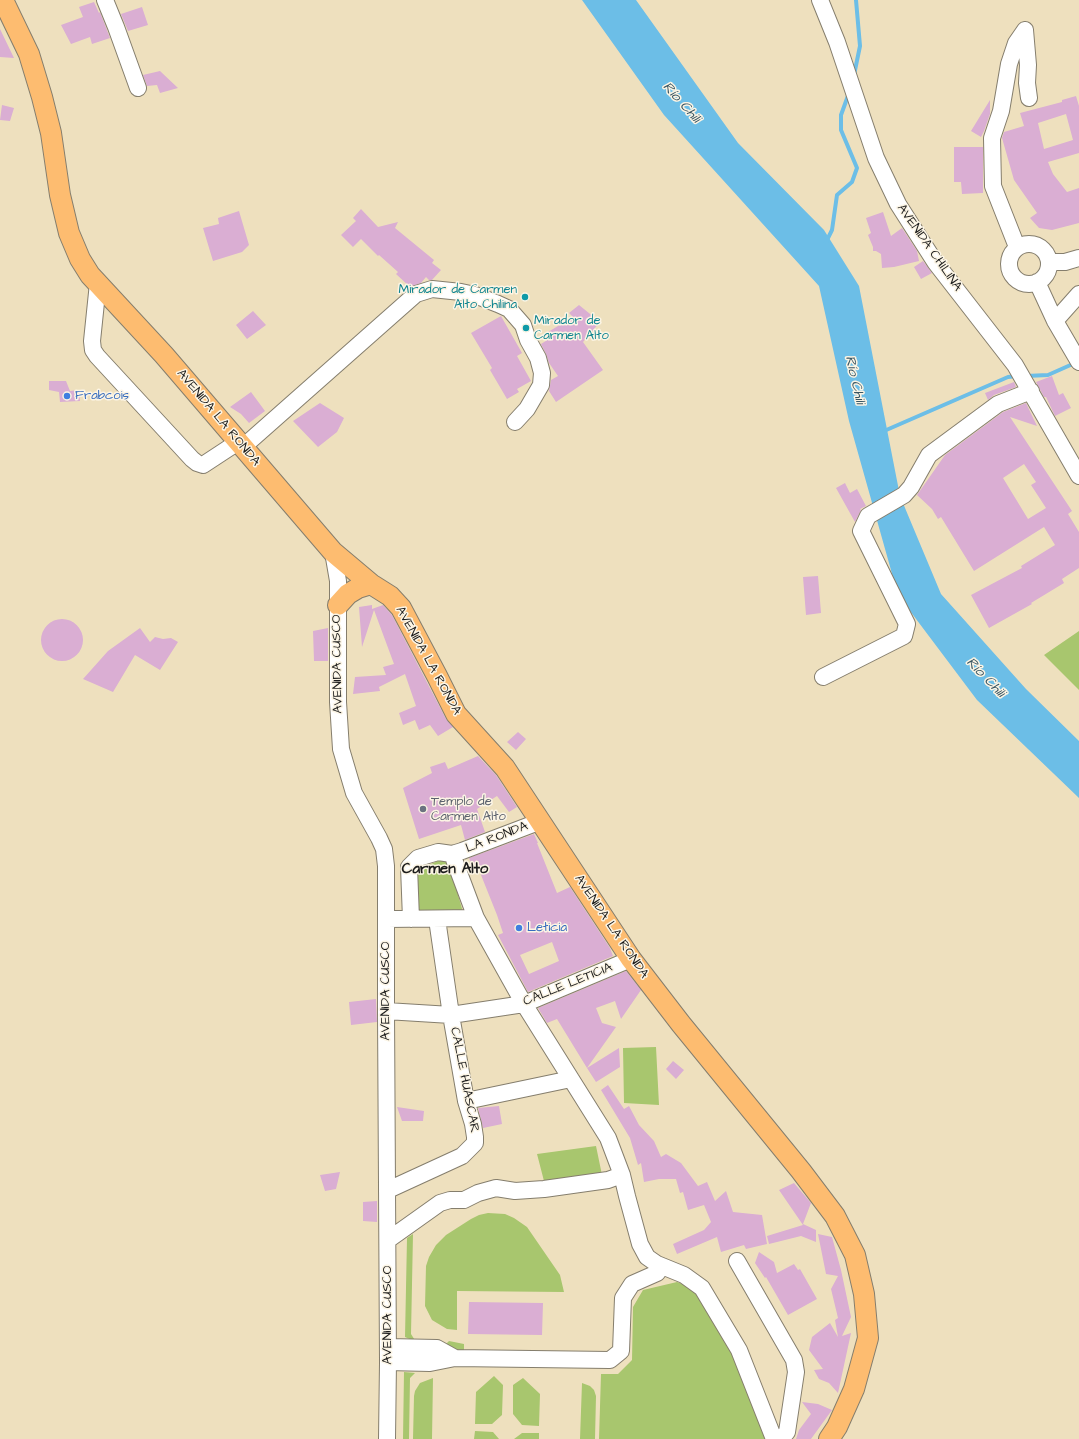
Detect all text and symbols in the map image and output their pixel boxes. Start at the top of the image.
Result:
water label: Río Chili [658,79,704,127]
street label: AVENIDA CHILINA [893,201,965,295]
place label: Mirador de Carmen Alto Chilina [399,282,517,313]
marker: Mirador de Carmen Alto Chilina [520,292,530,302]
place label: Mirador de Carmen Alto [534,313,609,344]
marker: Mirador de Carmen Alto [521,323,531,333]
water label: Río Chili [840,354,868,406]
street label: AVENIDA LA RONDA [173,366,263,470]
place label: Frabcois [75,388,129,404]
marker: Frabcois [62,391,72,401]
street label: AVENIDA LA RONDA [392,604,464,718]
street label: AVENIDA CUSCO [329,614,347,714]
water label: Río Chili [962,655,1008,701]
place label: Templo de Carmen Alto [431,794,506,825]
marker: Templo de Carmen Alto [418,804,428,814]
street label: LA RONDA [464,819,530,857]
district label: Carmen Alto [402,861,488,879]
street label: AVENIDA LA RONDA [571,872,651,982]
place label: Leticia [527,920,567,936]
marker: Leticia [514,923,524,933]
street label: AVENIDA CUSCO [378,941,394,1041]
street label: CALLE LETICIA [521,960,615,1010]
street label: CALLE HUASCAR [446,1026,482,1134]
street label: AVENIDA CUSCO [380,1265,396,1365]

